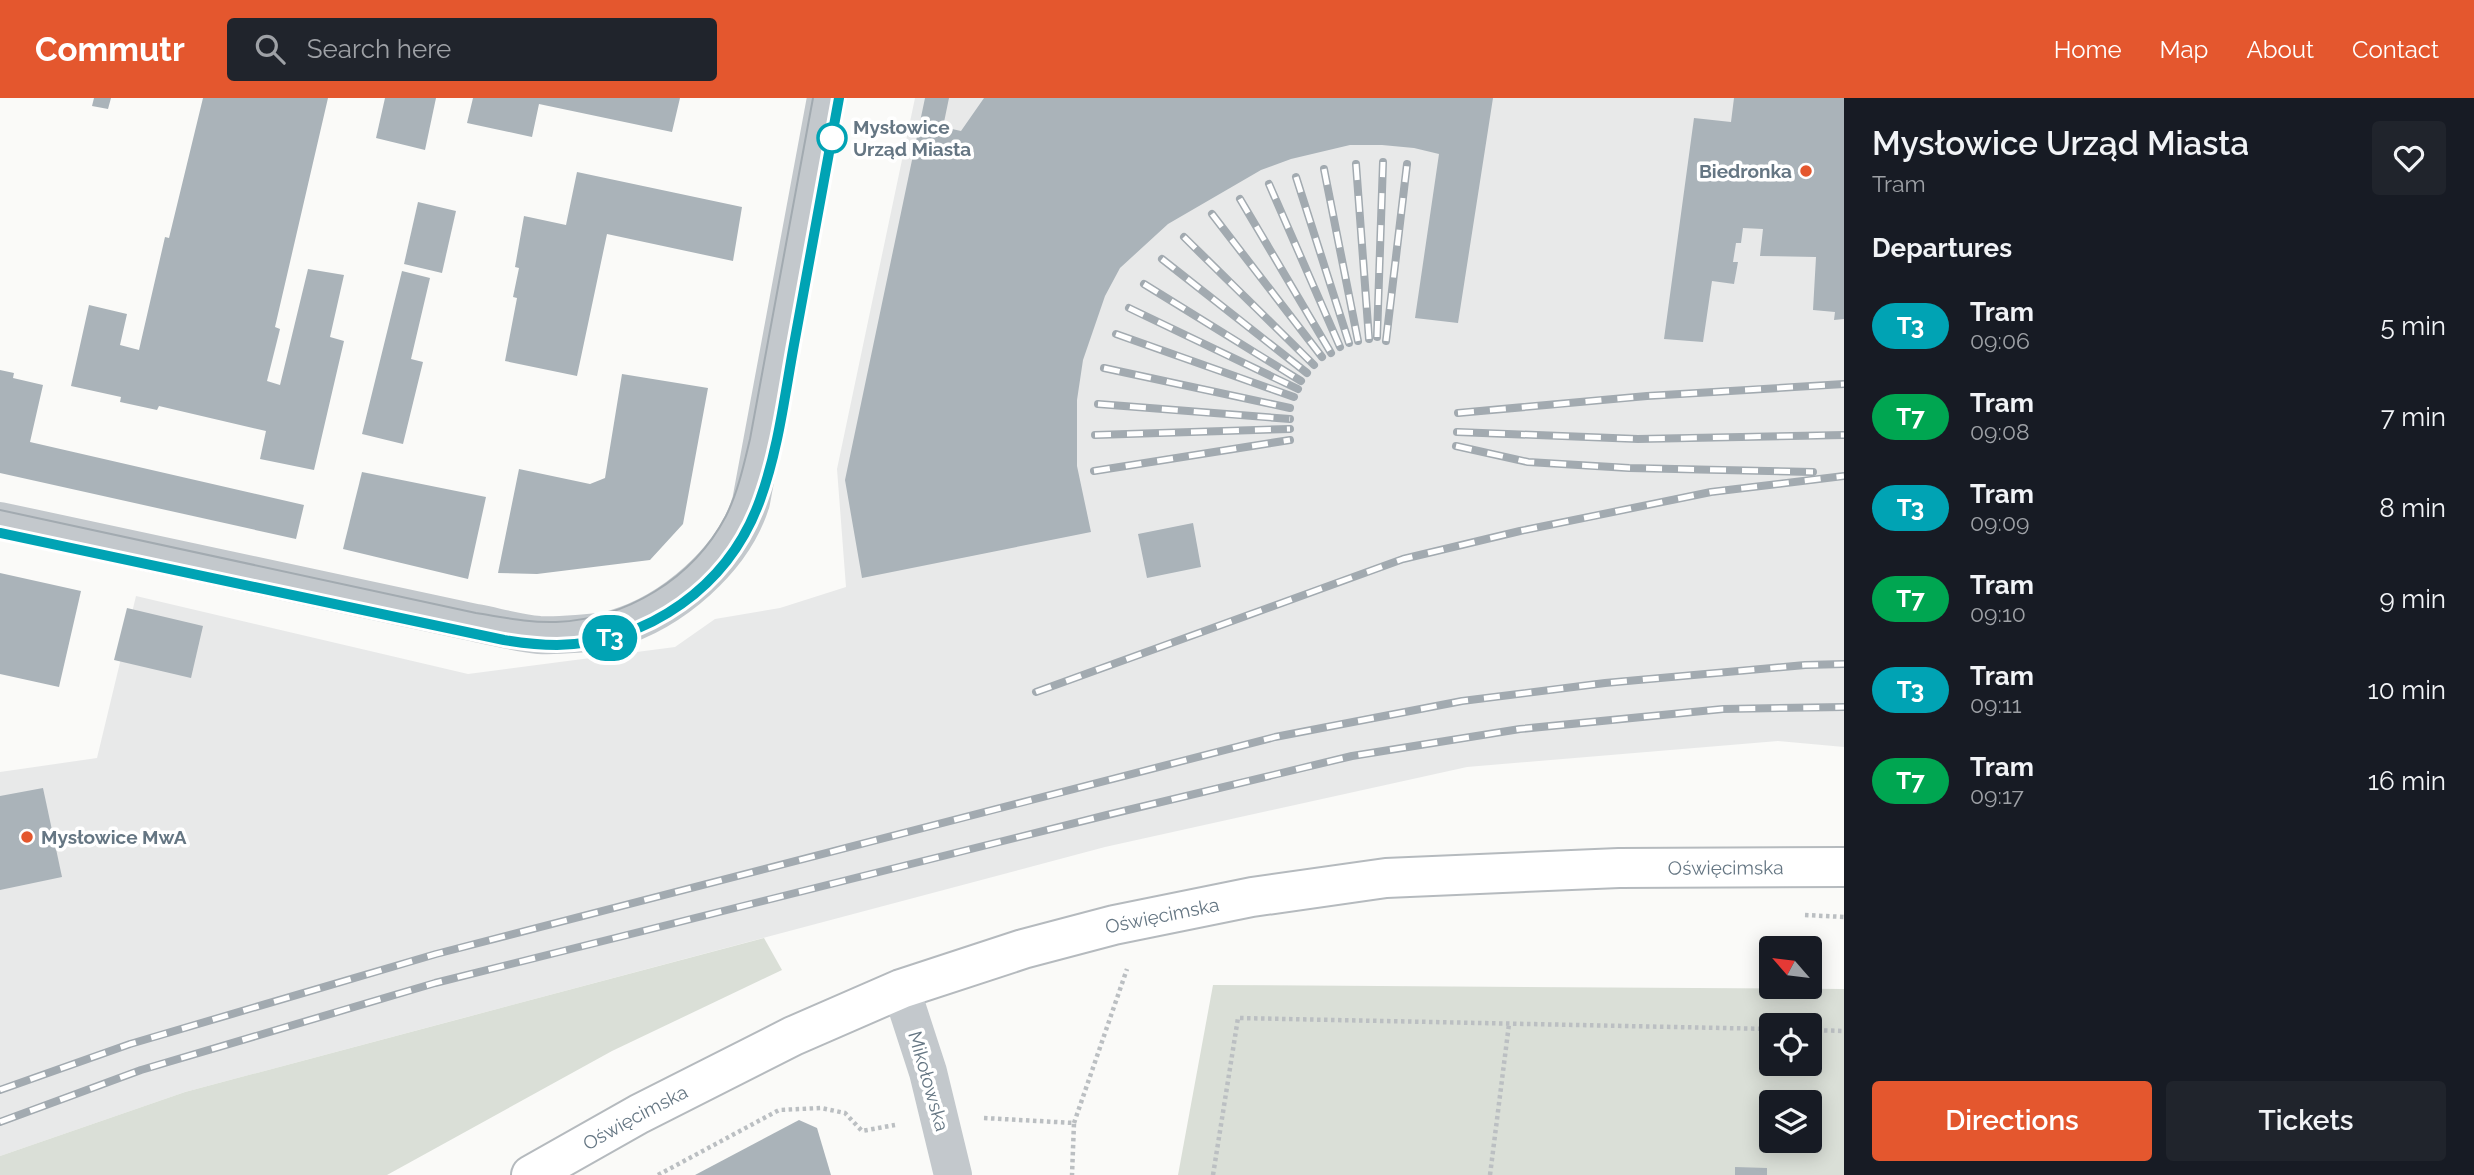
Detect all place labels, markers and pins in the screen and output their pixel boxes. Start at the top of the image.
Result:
place label: Mysłowice Urząd Miasta [853,116,971,160]
marker: Mysłowice Urząd Miasta [817,123,847,153]
place label: Biedronka [1699,160,1792,182]
marker: Biedronka [1798,163,1814,179]
place label: Mysłowice MwA [41,826,187,848]
marker: Mysłowice MwA [19,829,35,845]

